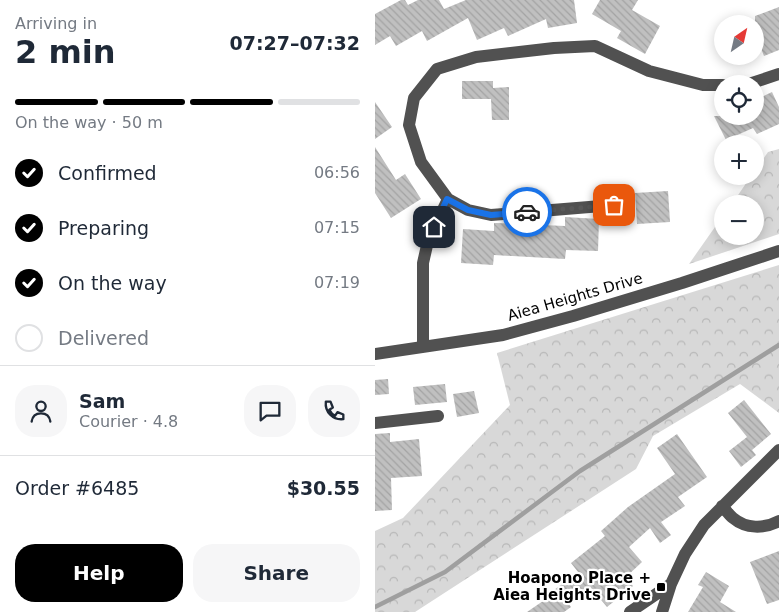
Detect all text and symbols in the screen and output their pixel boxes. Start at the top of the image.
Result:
text: Arriving in [15,14,97,33]
north arrow [714,15,764,65]
map controls [714,15,764,245]
text: 07:27–07:32 [230,32,360,54]
text: 2 min [15,33,116,71]
button: locate [714,75,764,125]
text: On the way · 50 m [15,113,163,132]
button: + [714,135,764,185]
icon: check [15,159,43,187]
text: Confirmed [58,162,157,184]
text: 06:56 [314,163,360,182]
pin [593,184,635,226]
courier [502,187,552,237]
icon: bag [600,191,628,219]
button: − [714,195,764,245]
icon: car [513,198,541,226]
pin [413,206,455,248]
icon: home [420,213,448,241]
icon: check [15,214,43,242]
text: Preparing [58,217,149,239]
text: 07:15 [314,218,360,237]
icon: check [15,269,43,297]
street label: Aiea Heights Drive [505,269,645,325]
text: On the way [58,272,167,294]
text: 07:19 [314,273,360,292]
text: Delivered [58,327,149,349]
button: person [15,385,67,437]
button: chat [244,385,296,437]
button: phone [308,385,360,437]
text: Sam [79,390,125,412]
text: Courier · 4.8 [79,412,178,431]
text: Order #6485 [15,477,139,499]
text: $30.55 [287,477,360,499]
button: Help [15,544,183,602]
button: Share [193,544,360,602]
place label: Hoapono Place + Aiea Heights Drive [493,569,651,604]
marker: Hoapono Place + Aiea Heights Drive [655,581,667,593]

